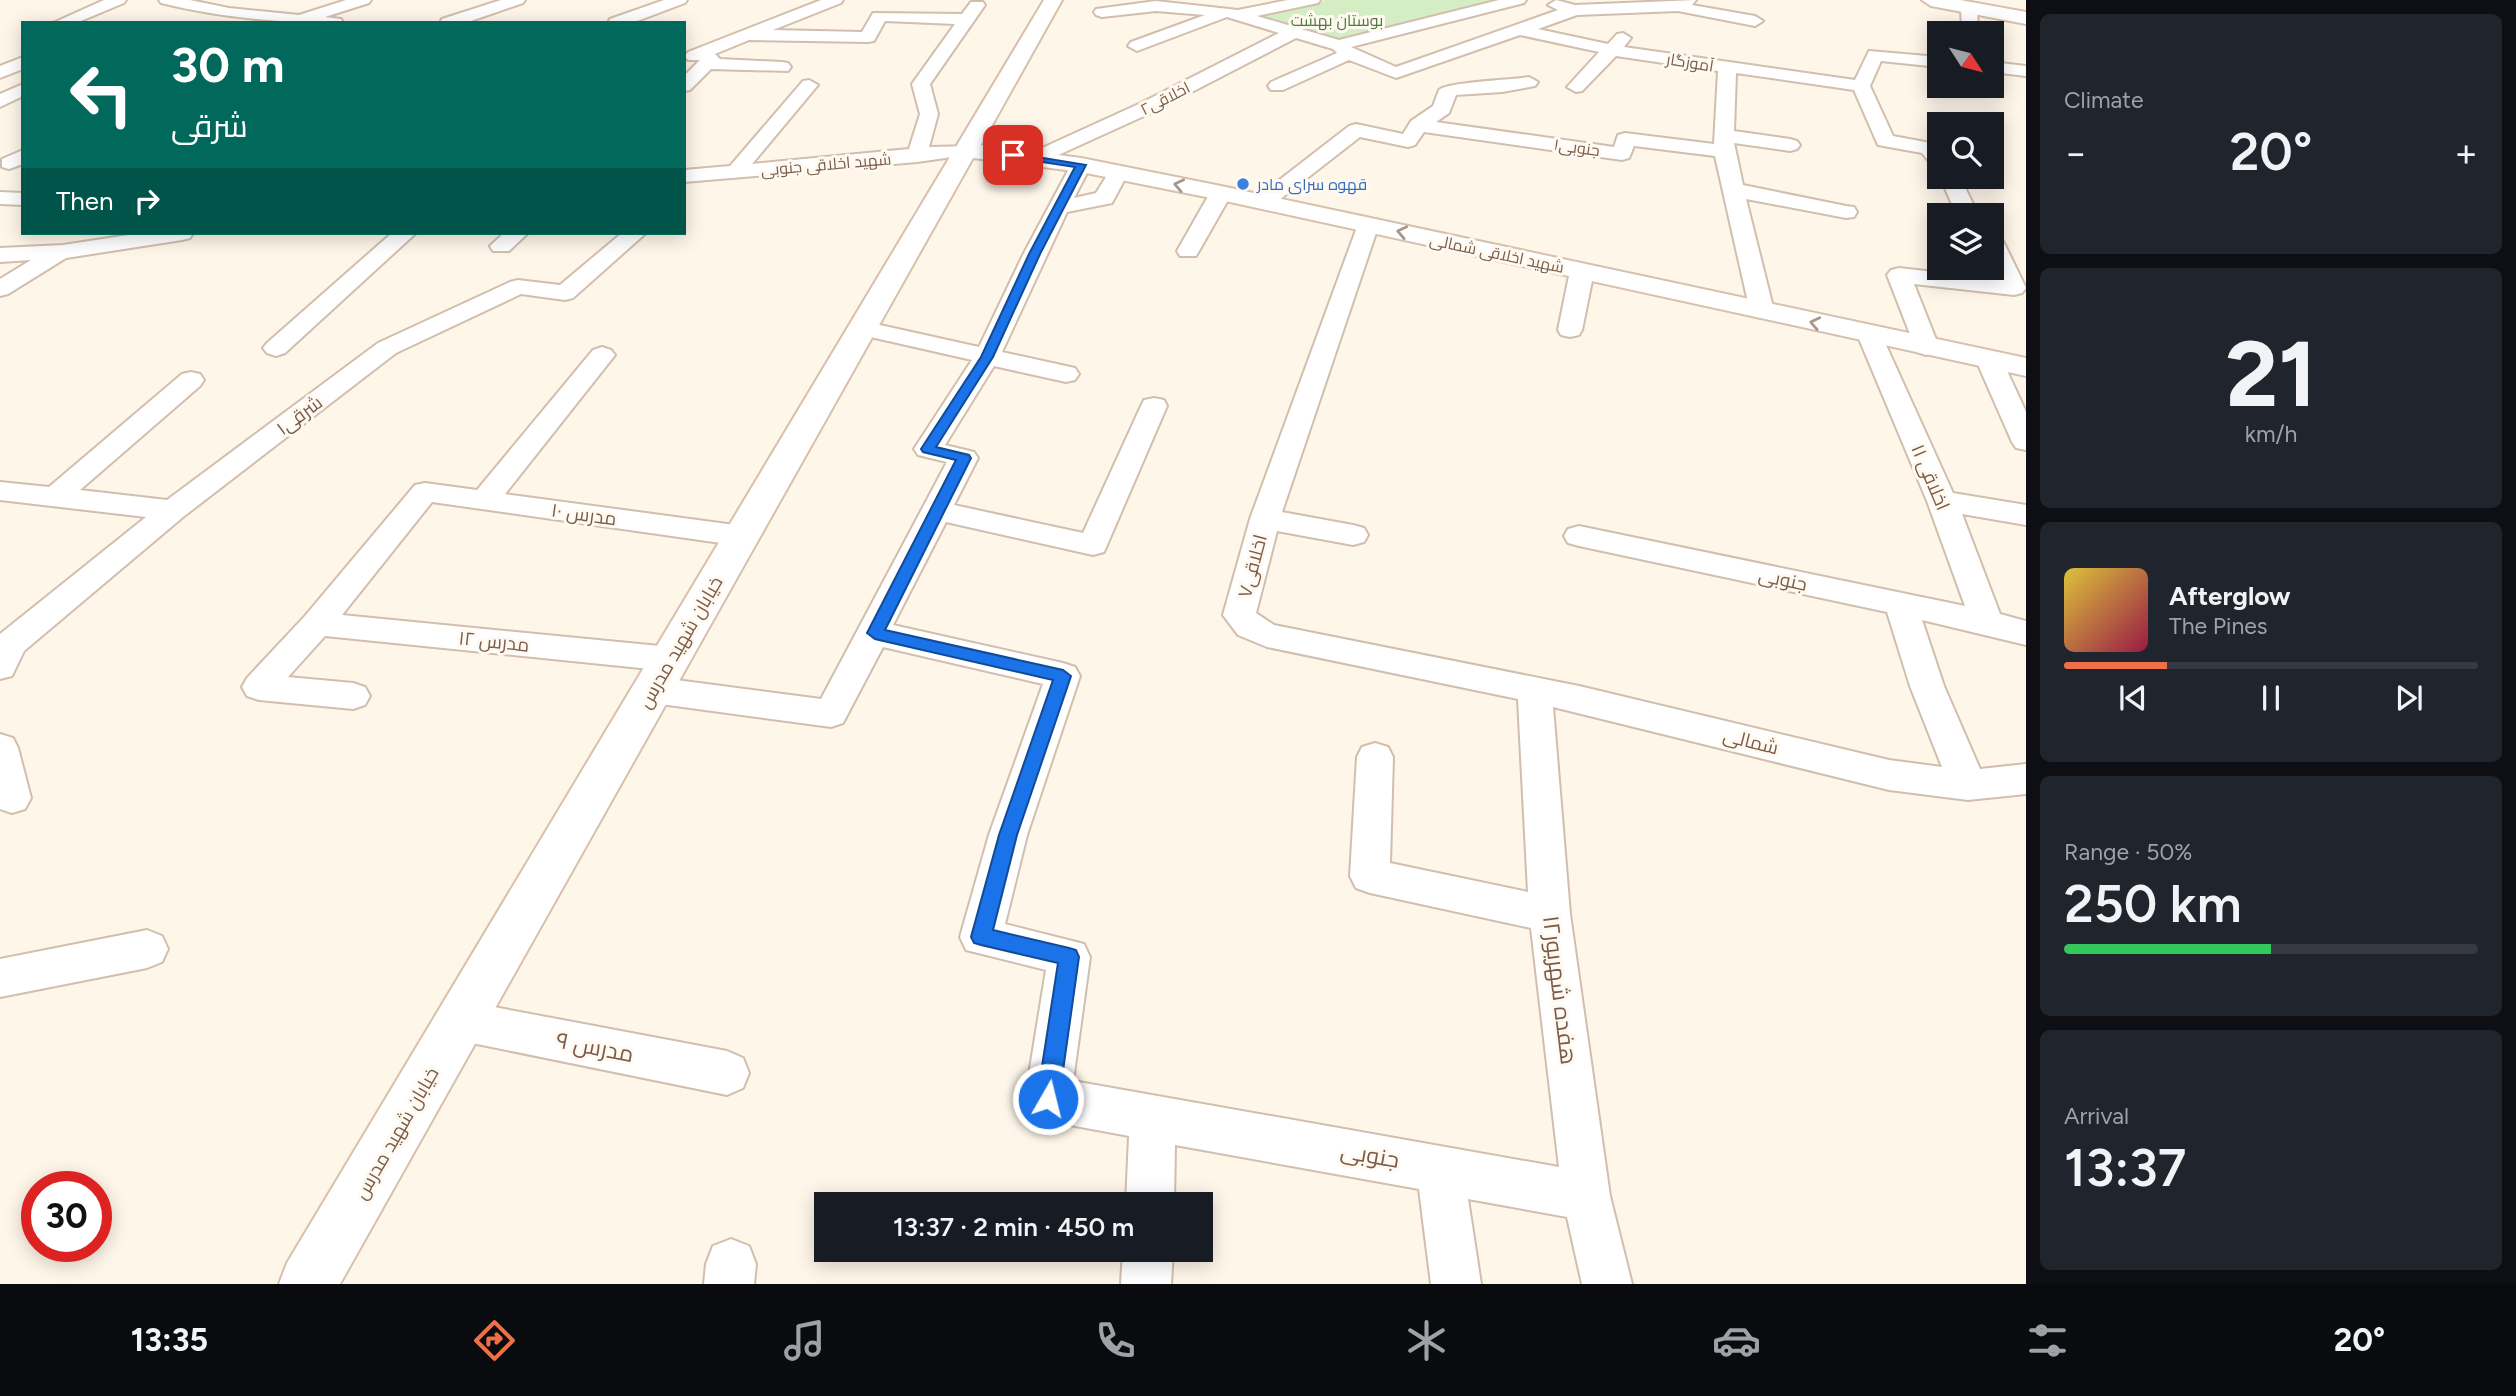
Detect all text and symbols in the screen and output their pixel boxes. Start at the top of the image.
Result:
park label: بوستان بهشت [1291,11,1383,31]
north arrow [1927,21,2004,98]
map controls [1927,21,2004,280]
text: 30 m [171,35,284,94]
icon: left [56,49,147,140]
street label: آموزگار [1664,49,1716,76]
street label: اخلاقی۲ [1137,78,1194,120]
text: Climate [2064,86,2143,114]
text: شرقی [171,107,248,145]
button: search [1927,112,2004,189]
text: 20° [2230,121,2312,183]
pin [983,125,1043,185]
text: − [2064,130,2088,176]
text: + [2454,130,2478,176]
street label: جنوبی۱ [1553,135,1601,161]
icon: arrive [994,136,1032,174]
street label: شهید اخلاقی جنوبی [760,149,892,181]
place label: قهوه سرای مادر [1256,175,1367,195]
marker: قهوه سرای مادر [1235,176,1251,192]
one-way arrow [1173,178,1185,193]
icon: right [128,182,166,220]
text: Then [56,185,114,217]
button: layers [1927,203,2004,280]
one-way arrow [1396,225,1408,240]
street label: شهید اخلاقی شمالی [1428,230,1566,278]
one-way arrow [1810,316,1822,331]
text: 21 [2225,320,2317,429]
street label: شرقی۱ [272,391,327,440]
text: km/h [2245,420,2297,448]
street label: اخلاقی ۱۱ [1906,441,1955,514]
street label: مدرس ۱۰ [550,499,618,530]
street label: اخلاقی۷ [1233,532,1272,600]
street label: جنوبی [1757,563,1809,596]
street label: خیابان شهید مدرس [633,572,728,712]
text: Afterglow [2169,580,2291,612]
text: The Pines [2169,612,2268,640]
street label: مدرس ۱۲ [457,626,530,657]
icon: previous [2114,679,2152,717]
icon: pause [2252,679,2290,717]
icon: next [2390,679,2428,717]
street label: شمالی [1721,724,1781,759]
text: Range · 50% [2064,838,2192,866]
text: 250 km [2064,873,2242,935]
street label: هفده شهریور۱۲ [1537,914,1583,1066]
street label: مدرس ۹ [554,1026,636,1068]
position arrow [1011,1062,1085,1136]
street label: خیابان شهید مدرس [349,1063,444,1203]
text: Arrival [2064,1102,2129,1130]
street label: جنوبی [1338,1136,1402,1174]
text: 13:37 [2064,1137,2186,1199]
speed limit sign: 30 [21,1171,112,1262]
text: 13:37 · 2 min · 450 m [893,1211,1134,1243]
icon: directions [470,1316,519,1365]
icon: music [780,1316,829,1365]
icon: phone [1091,1316,1140,1365]
icon: climate [1402,1316,1451,1365]
icon: car [1712,1316,1761,1365]
icon: filters [2023,1316,2072,1365]
text: 13:35 [131,1321,208,1359]
text: 20° [2334,1321,2385,1359]

